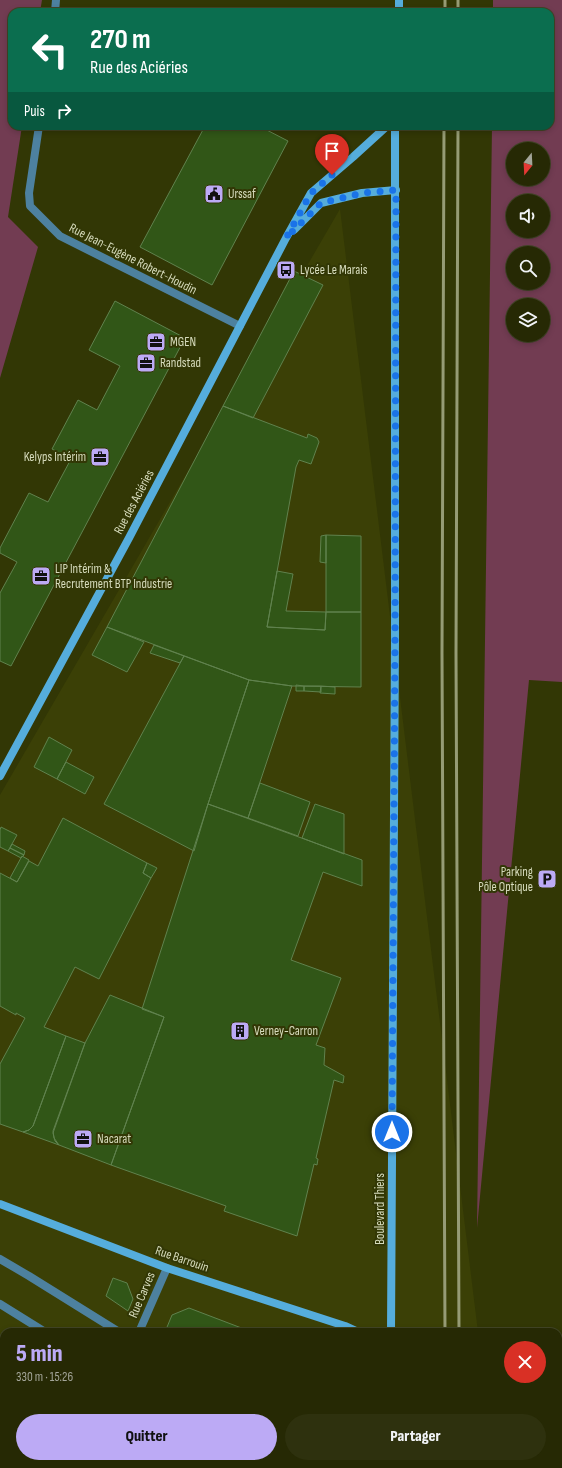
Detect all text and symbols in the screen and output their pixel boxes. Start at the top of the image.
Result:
text: 270 m [90,23,151,56]
icon: left [24,24,76,76]
text: Rue des Aciéries [90,57,188,78]
icon: right [53,100,75,122]
text: Puis [24,102,45,121]
pin [315,134,349,175]
icon: arrive [321,140,343,162]
north arrow [506,142,550,186]
map controls [506,142,550,342]
public building icon: Urssaf [203,183,225,205]
place label: Urssaf [228,186,256,202]
button: sound [506,194,550,238]
street label: Rue Jean-Eugène Robert-Houdin [66,220,200,298]
button: search [506,246,550,290]
bus stop icon: Lycée Le Marais [275,259,297,281]
place label: Lycée Le Marais [300,262,368,278]
button: layers [506,298,550,342]
office icon: MGEN [145,331,167,353]
place label: MGEN [170,334,196,350]
office icon: Randstad [135,352,157,374]
place label: Randstad [160,355,201,371]
office icon: Kelyps Intérim [89,446,111,468]
place label: Kelyps Intérim [24,449,86,465]
street label: Rue des Aciéries [110,467,158,537]
place label: LIP Intérim & Recrutement BTP Industrie [55,561,172,592]
office icon: LIP Intérim & Recrutement BTP Industrie [30,565,52,587]
place label: Parking Pôle Optique [478,864,533,895]
parking icon: Parking Pôle Optique [536,868,558,890]
building icon: Verney-Carron [229,1020,251,1042]
place label: Verney-Carron [254,1023,318,1039]
position arrow [371,1111,413,1153]
office icon: Nacarat [72,1128,94,1150]
place label: Nacarat [97,1131,131,1147]
street label: Boulevard Thiers [372,1173,388,1245]
street label: Rue Barrouin [153,1242,211,1276]
street label: Rue Carves [125,1269,159,1320]
text: 5 min [16,1339,63,1368]
button: close [504,1341,546,1383]
text: 330 m · 15:26 [16,1369,73,1385]
button: Quitter [16,1414,277,1460]
button: Partager [285,1414,546,1460]

